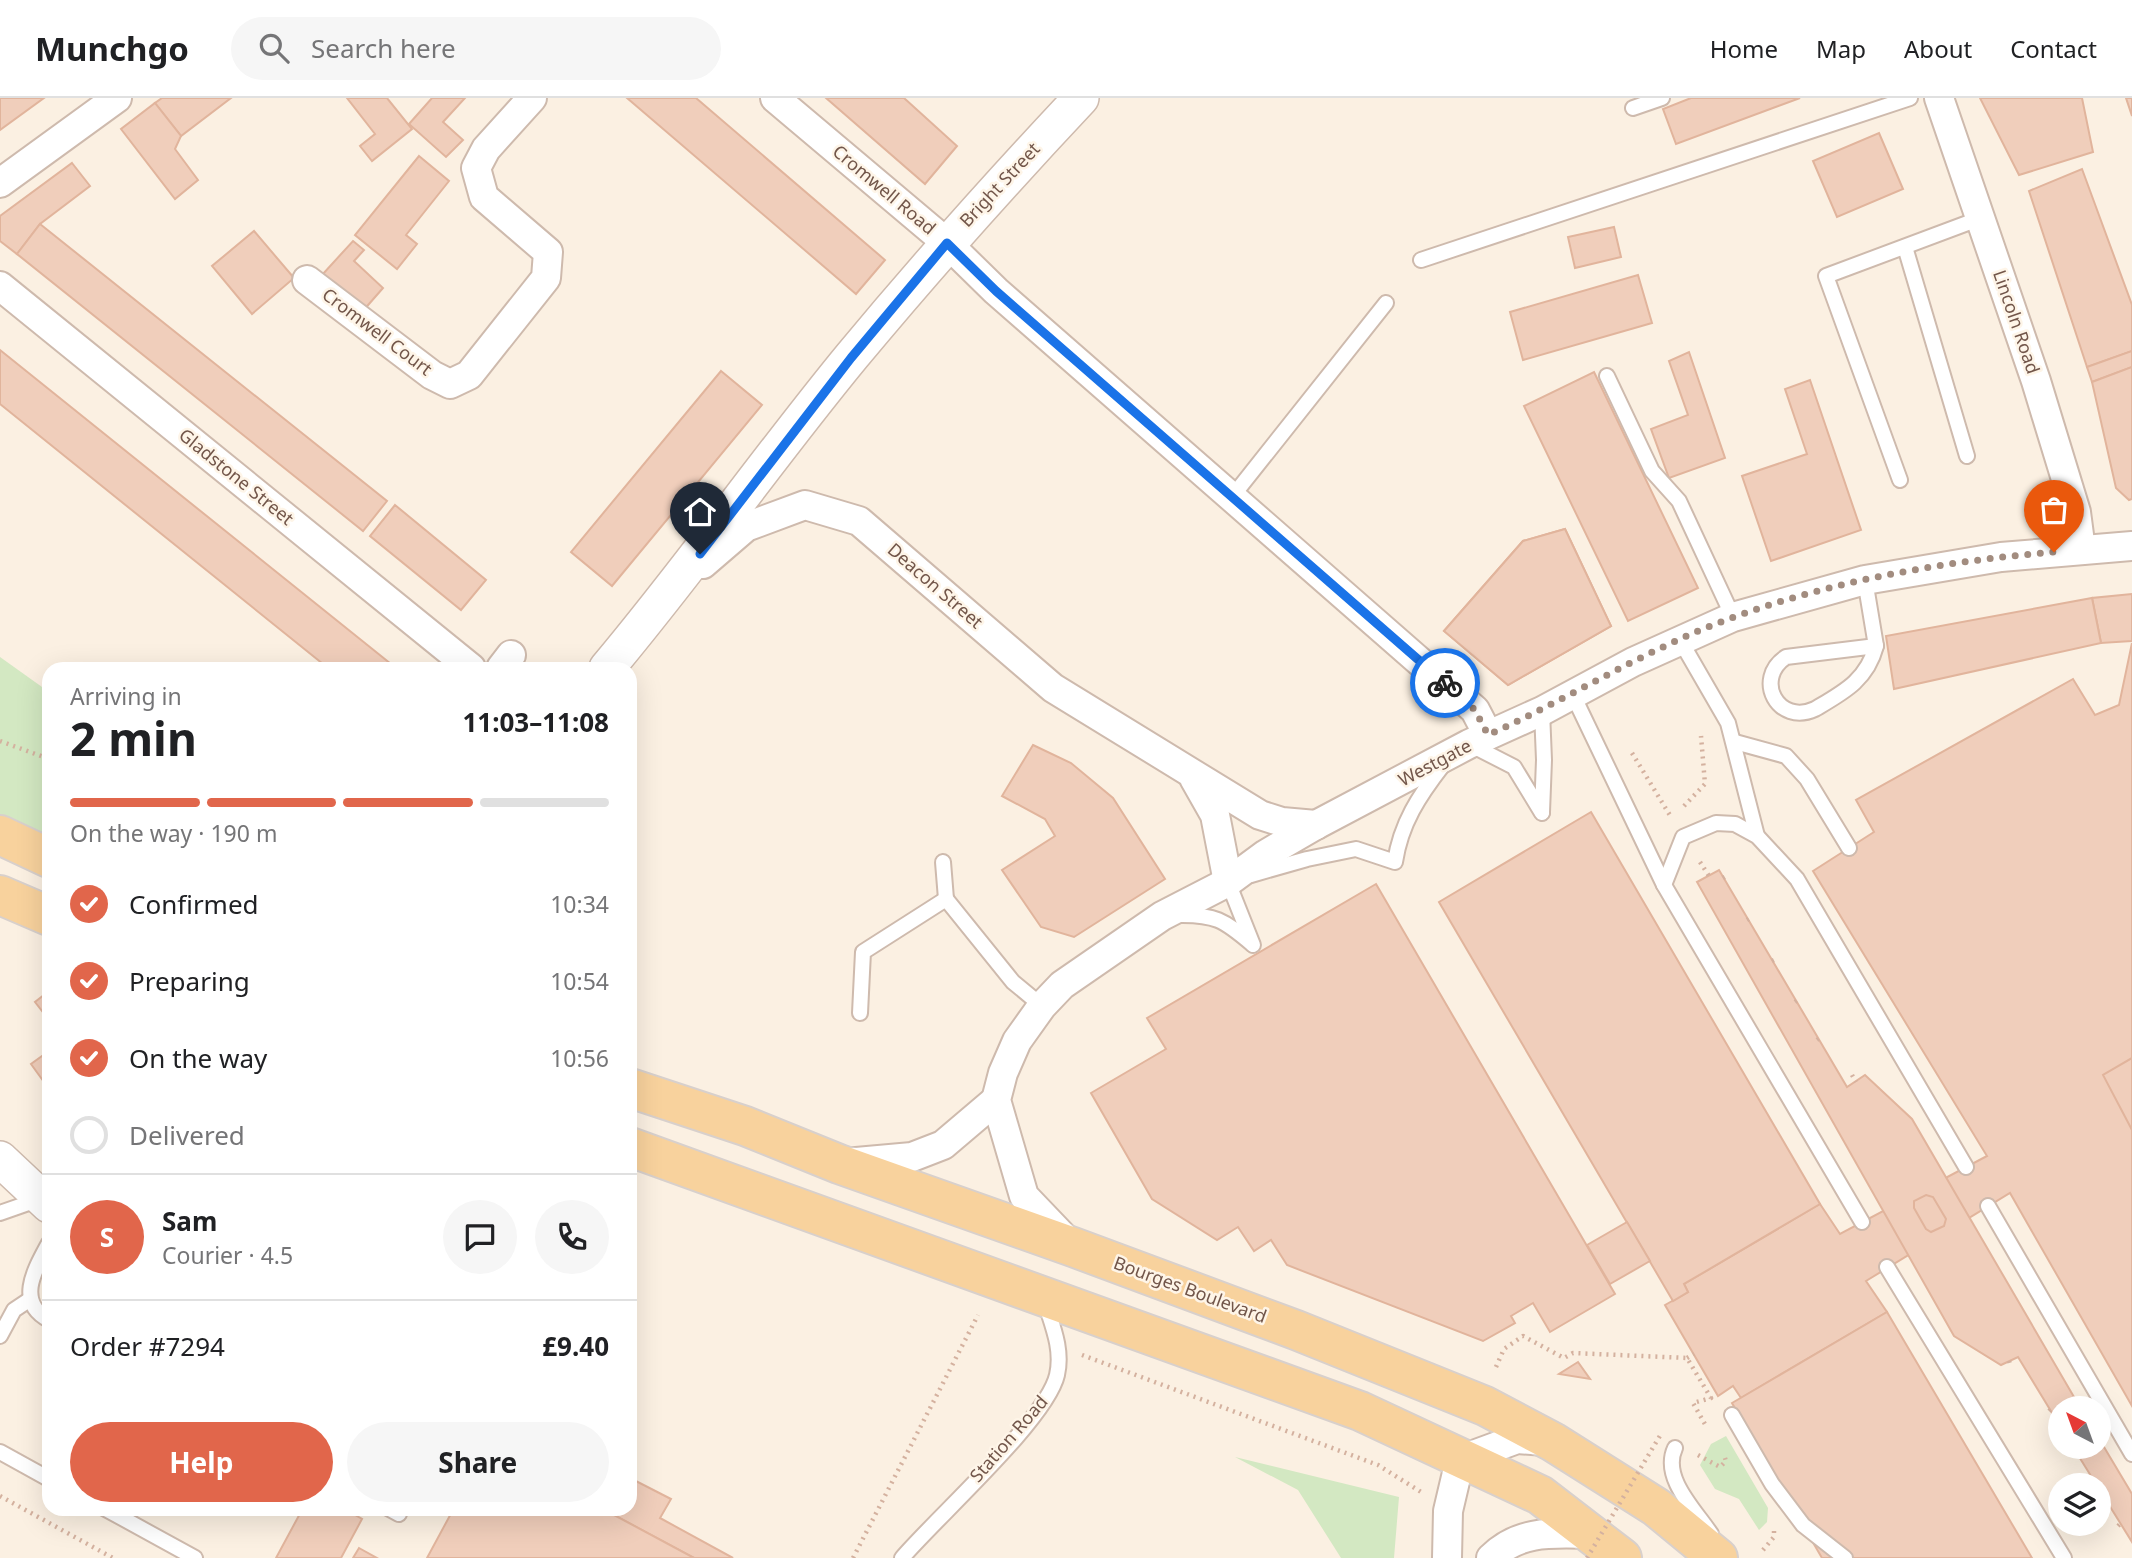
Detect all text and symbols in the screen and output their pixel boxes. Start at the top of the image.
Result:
search box [231,17,721,80]
text: Munchgo [35,26,189,71]
icon: search [255,29,293,67]
text: Search here [311,30,456,66]
text: Home [1710,32,1778,65]
text: Map [1816,32,1866,65]
text: About [1904,32,1972,65]
text: Contact [2010,32,2097,65]
street label: Bright Street [954,136,1045,232]
street label: Cromwell Road [828,139,941,239]
street label: Lincoln Road [1988,267,2046,377]
street label: Cromwell Court [318,282,438,381]
street label: Gladstone Street [174,422,299,530]
pin [2024,480,2084,552]
pin [670,482,730,554]
icon: bag [2035,491,2073,529]
icon: home [681,493,719,531]
street label: Deacon Street [883,537,989,634]
courier [1410,648,1480,718]
icon: bike [1426,664,1464,702]
text: Arriving in [70,680,182,712]
text: 11:03–11:08 [462,704,609,740]
text: 2 min [70,707,197,769]
street label: Westgate [1394,733,1475,791]
text: On the way · 190 m [70,817,277,849]
icon: check [70,885,108,923]
text: Confirmed [129,886,259,922]
text: 10:34 [550,888,609,920]
icon: check [70,962,108,1000]
text: Preparing [129,963,250,999]
text: 10:54 [550,965,609,997]
icon: check [70,1039,108,1077]
text: On the way [129,1040,267,1076]
text: 10:56 [550,1042,609,1074]
text: Delivered [129,1117,245,1153]
button: chat [443,1200,517,1274]
button: phone [535,1200,609,1274]
text: Sam [162,1203,217,1239]
text: S [100,1219,114,1255]
text: Courier · 4.5 [162,1239,293,1271]
street label: Bourges Boulevard [1111,1250,1270,1328]
text: Order #7294 [70,1328,225,1364]
text: £9.40 [542,1328,609,1364]
street label: Station Road [964,1390,1053,1487]
north arrow [2048,1396,2110,1460]
map controls [2048,1396,2111,1536]
button: Help [70,1422,333,1502]
button: Share [347,1422,609,1502]
button: layers [2048,1473,2111,1536]

